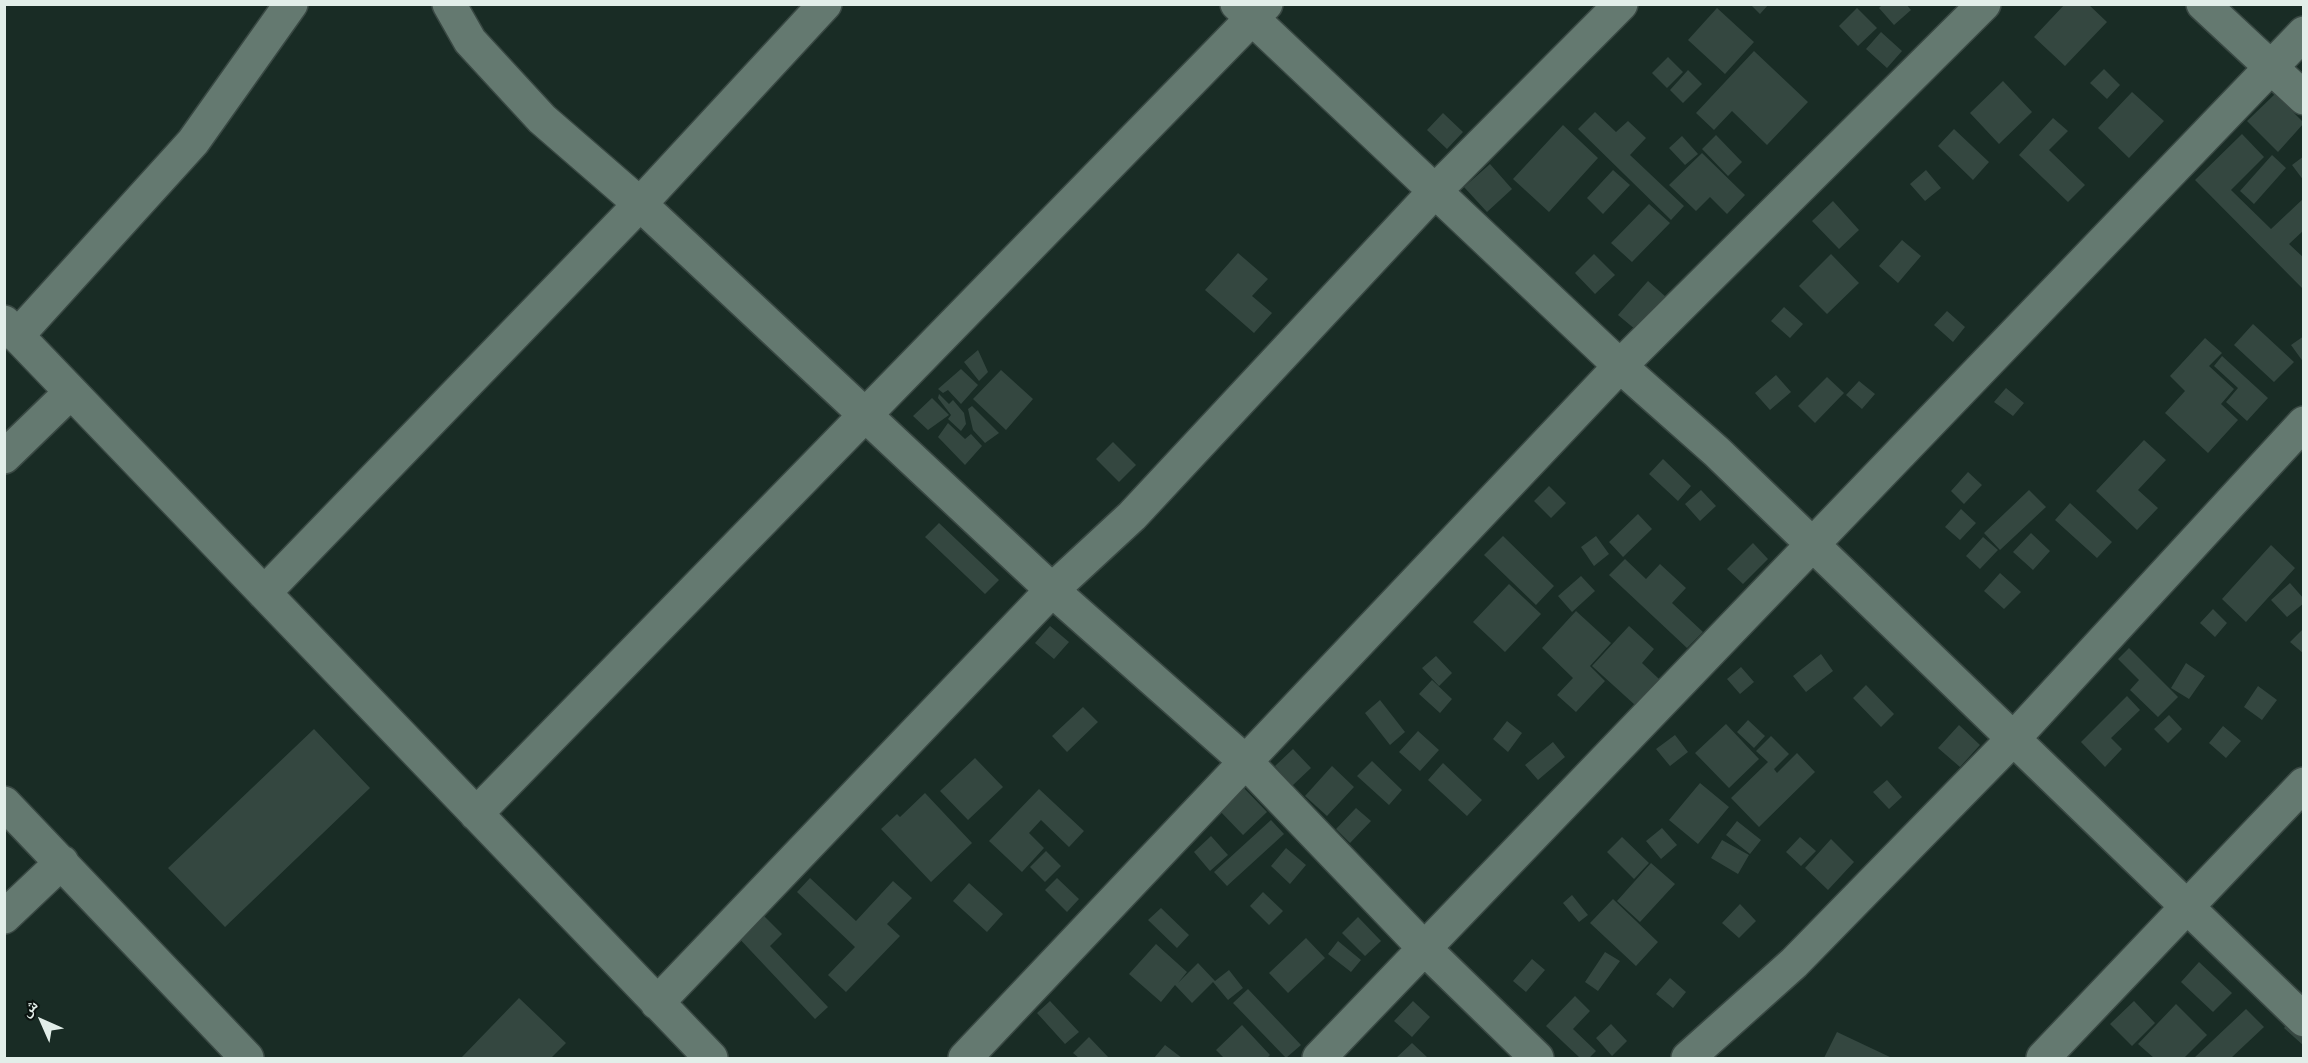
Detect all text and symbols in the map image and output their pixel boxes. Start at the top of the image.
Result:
north arrow [12,991,72,1051]
text: ش [16,995,42,1021]

